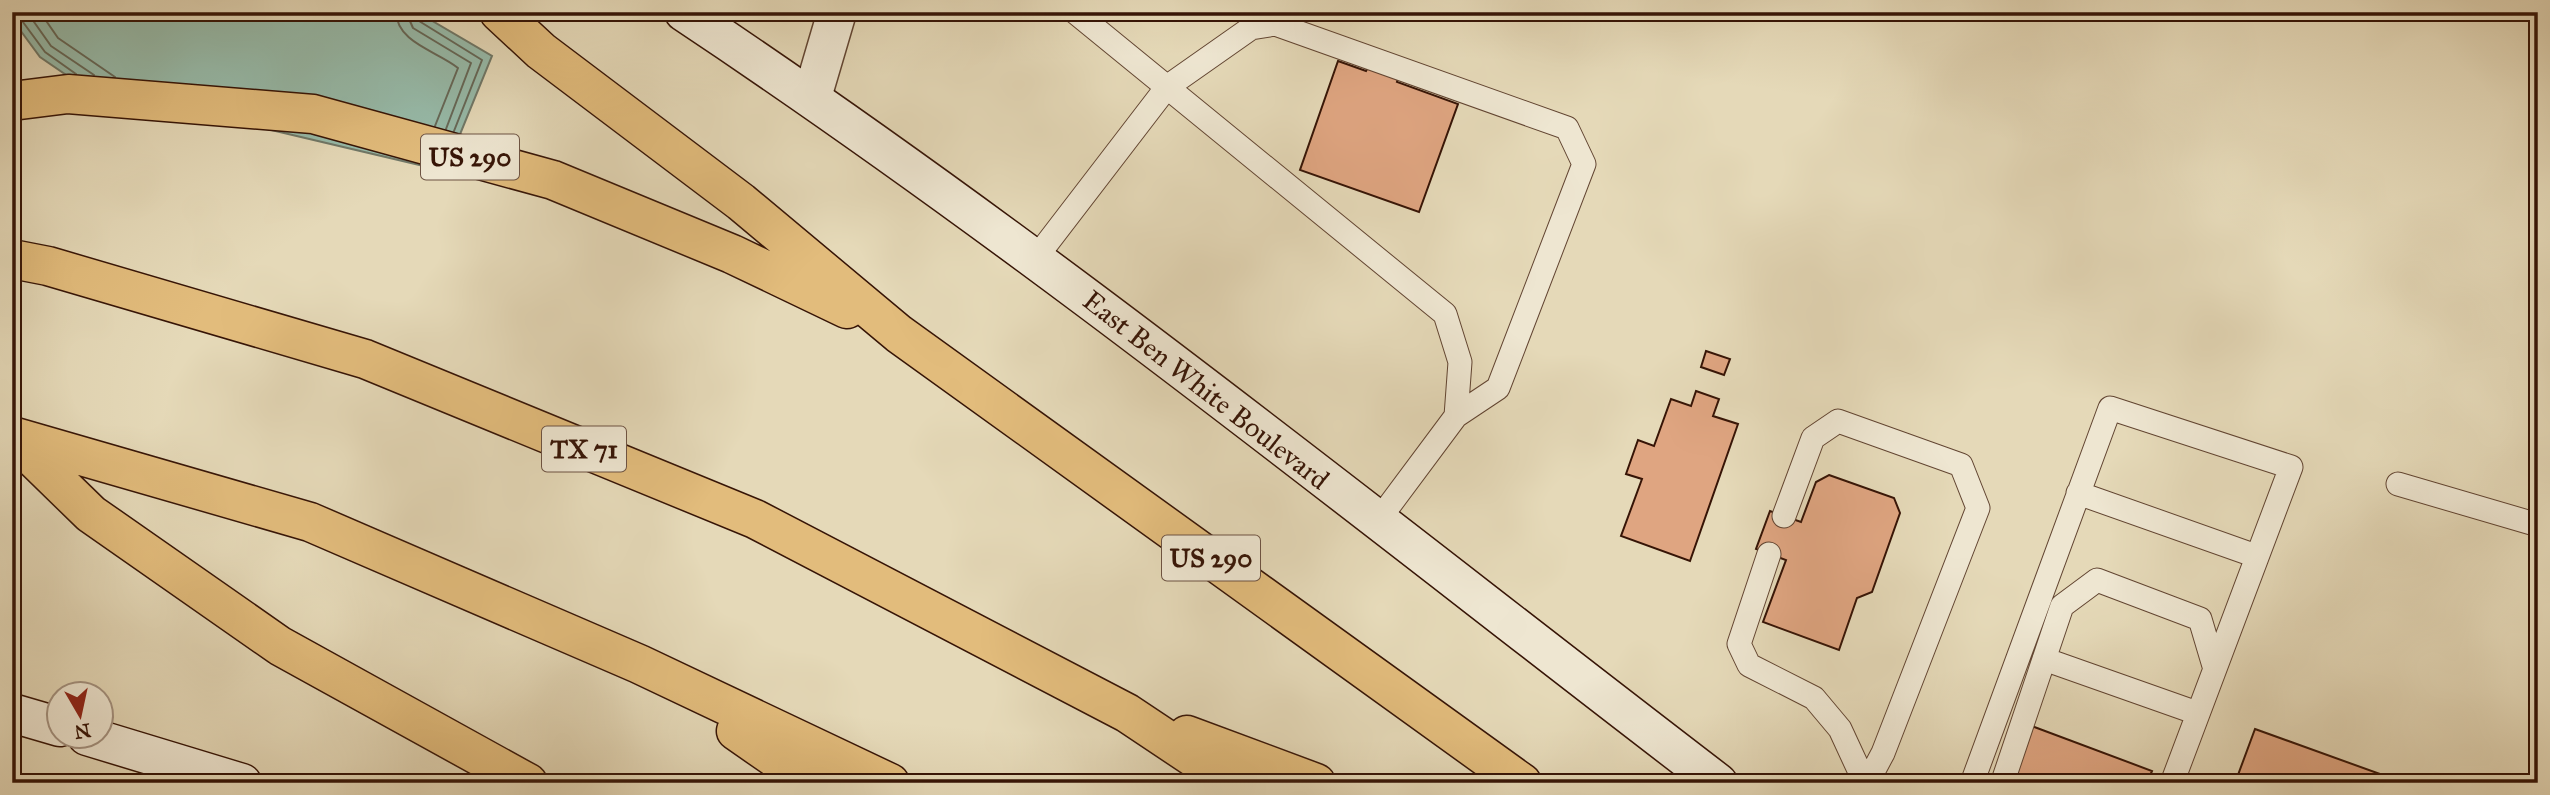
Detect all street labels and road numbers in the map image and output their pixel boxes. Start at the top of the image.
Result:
road number: US 290 [421,134,519,180]
street label: East Ben White Boulevard [1076,283,1336,497]
road number: TX 71 [542,426,626,471]
road number: US 290 [1162,536,1260,580]

